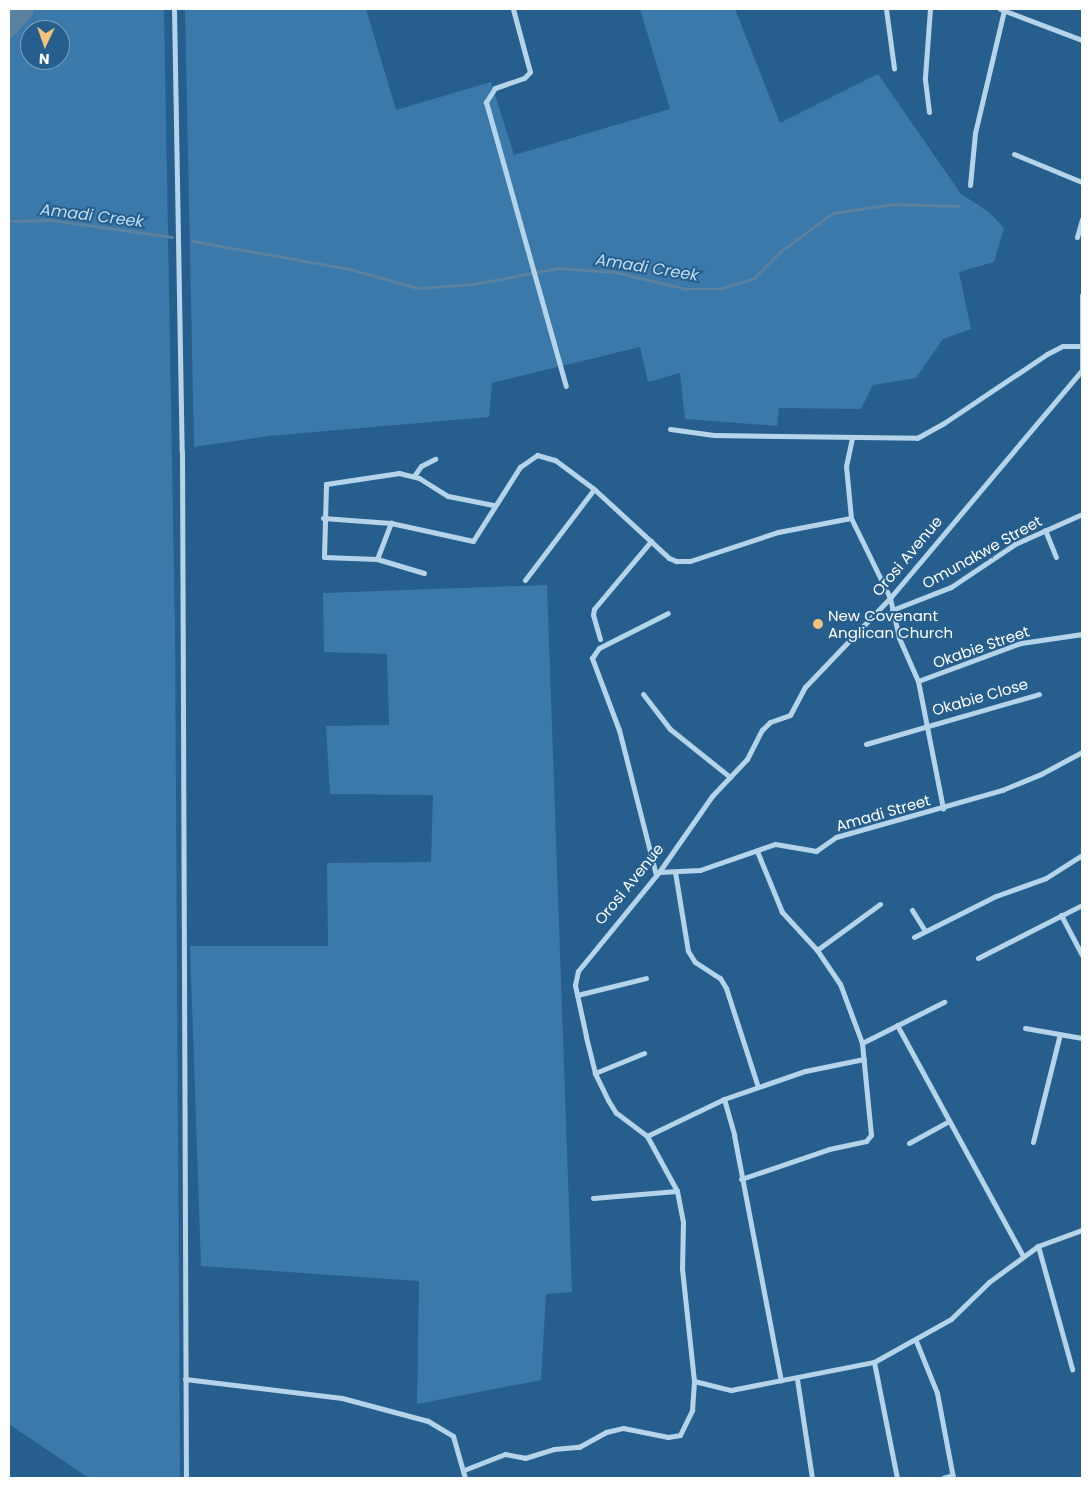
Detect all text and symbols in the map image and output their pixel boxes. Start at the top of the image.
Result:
north arrow [20,20,70,70]
text: N [38,49,50,69]
water label: Amadi Creek [39,200,145,232]
water label: Amadi Creek [594,250,700,286]
street label: Orosi Avenue [868,512,946,600]
street label: Omunakwe Street [919,512,1045,592]
place label: New Covenant Anglican Church [828,606,953,641]
marker: New Covenant Anglican Church [812,618,824,630]
street label: Okabie Street [930,622,1032,672]
street label: Okabie Close [930,675,1030,719]
street label: Amadi Street [834,791,932,835]
street label: Orosi Avenue [591,840,667,928]

